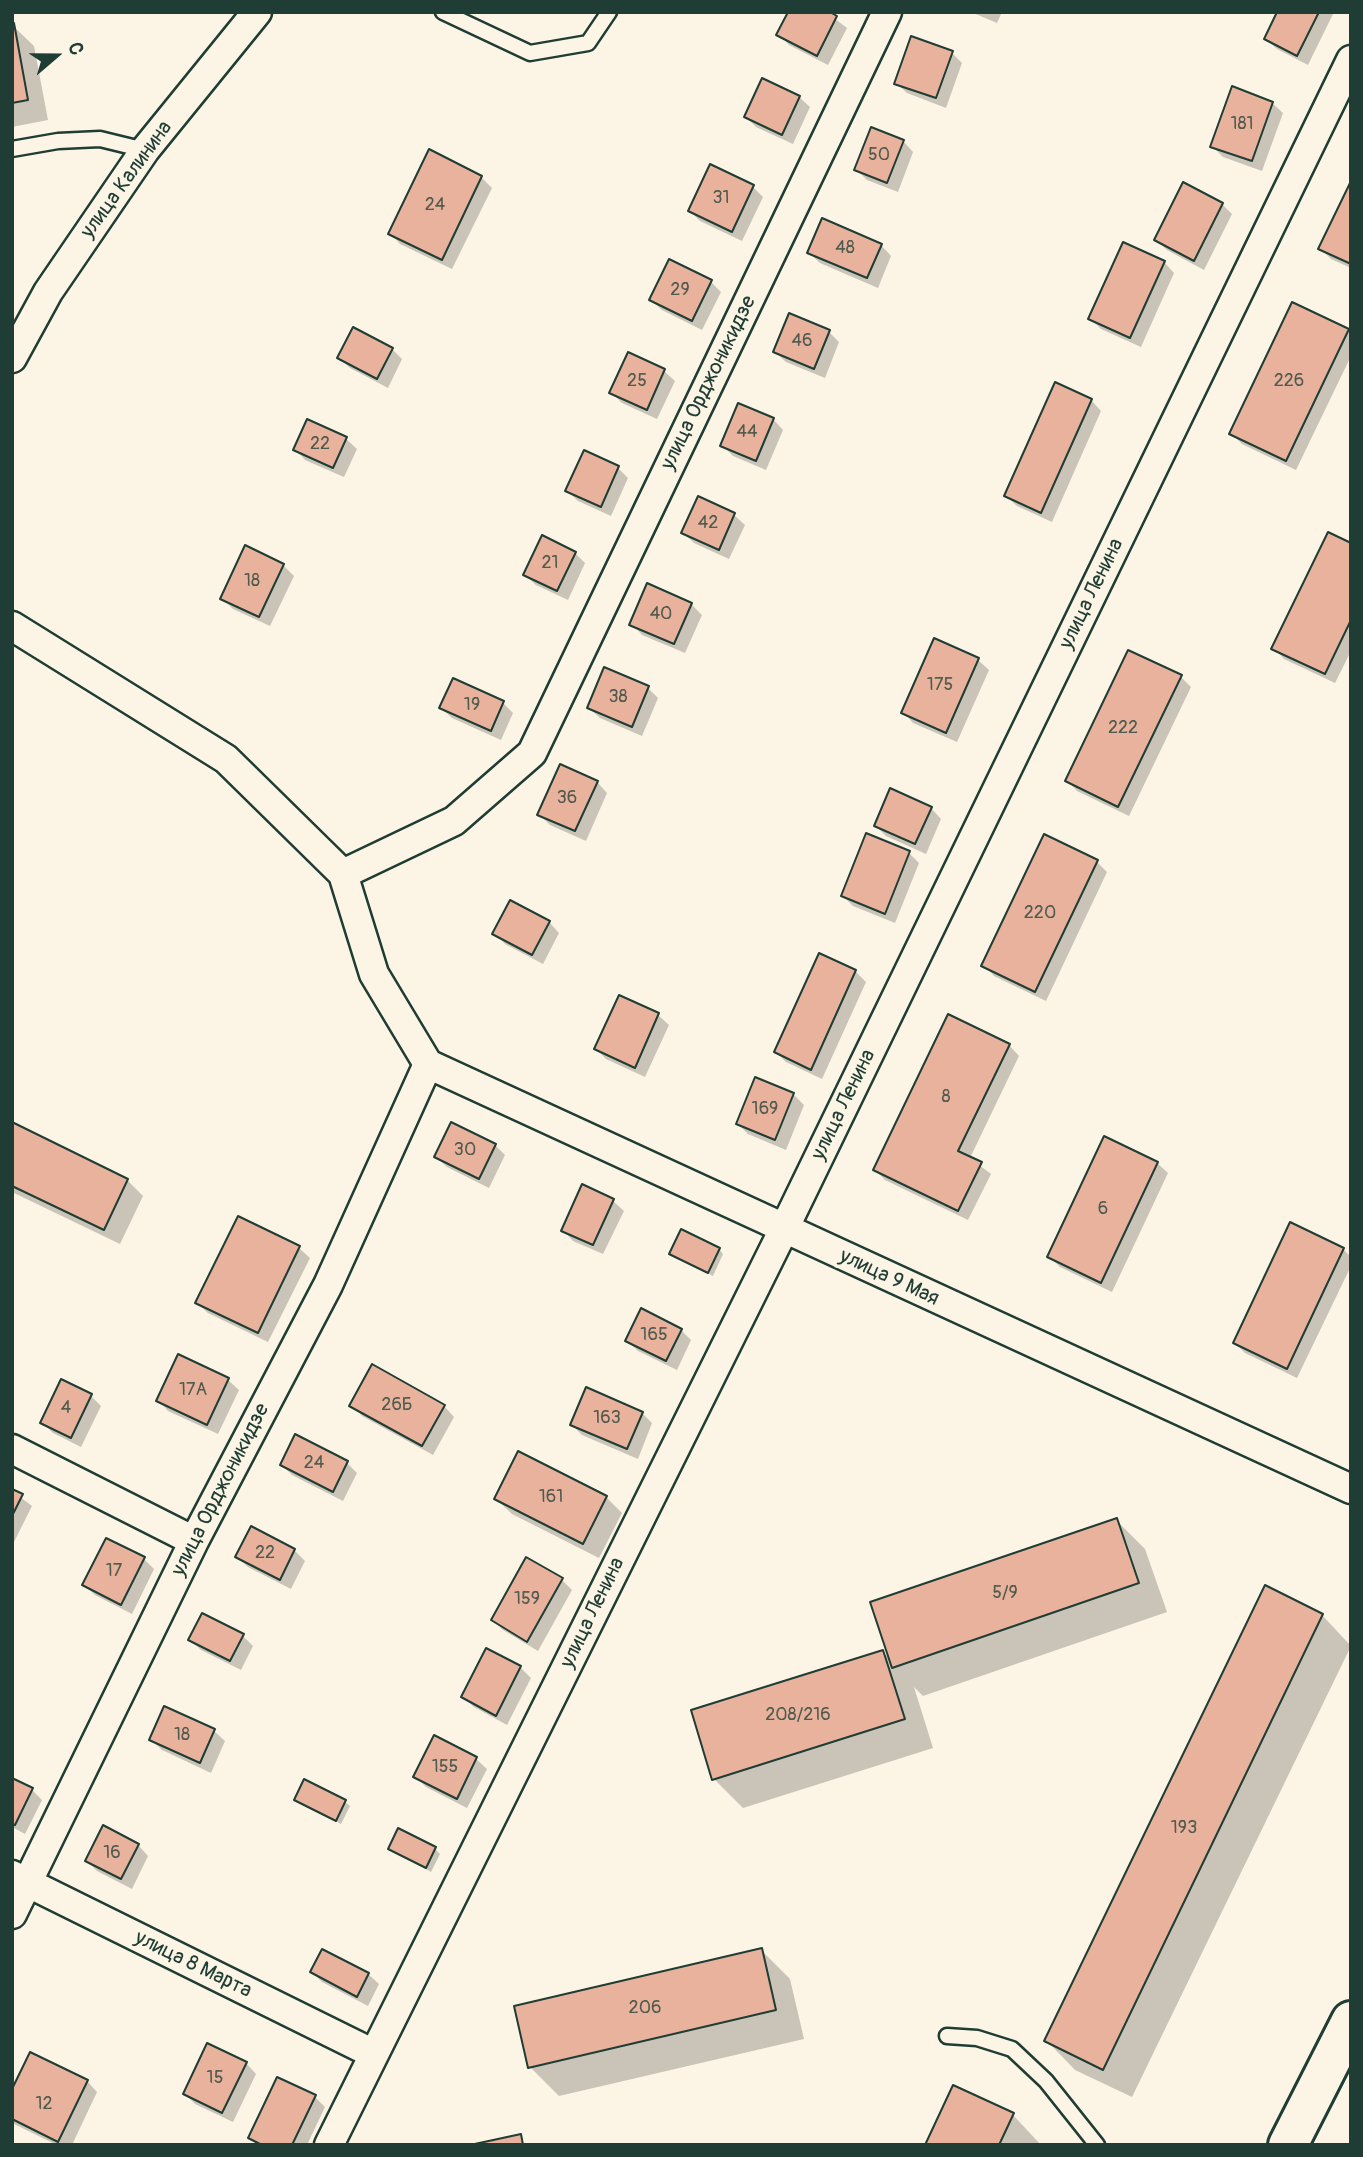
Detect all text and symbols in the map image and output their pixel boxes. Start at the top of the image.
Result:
north arrow [21,21,91,91]
text: С [62,39,89,58]
house number: 181 [1230,113,1254,135]
street label: улица Калинина [76,116,178,244]
house number: 50 [868,144,890,166]
house number: 31 [712,187,730,209]
house number: 24 [425,194,445,216]
house number: 48 [835,237,855,259]
house number: 29 [670,279,690,301]
street label: улица Орджоникидзе [656,292,762,474]
house number: 46 [792,330,812,352]
house number: 25 [627,370,647,392]
house number: 226 [1274,370,1304,392]
house number: 44 [737,421,757,443]
house number: 22 [310,433,330,455]
house number: 42 [698,512,718,534]
street label: улица Ленина [1054,535,1130,653]
house number: 21 [541,552,559,574]
house number: 18 [244,570,260,592]
house number: 40 [650,603,672,625]
house number: 175 [927,674,953,696]
house number: 38 [608,686,628,708]
house number: 19 [464,694,480,716]
house number: 222 [1108,717,1138,739]
house number: 36 [557,787,577,809]
house number: 220 [1024,902,1056,924]
street label: улица Ленина [806,1046,882,1164]
house number: 8 [941,1086,951,1108]
house number: 169 [752,1098,778,1120]
house number: 30 [454,1139,476,1161]
house number: 6 [1098,1198,1108,1220]
street label: улица 9 Мая [835,1244,943,1312]
house number: 165 [640,1324,668,1346]
house number: 17А [179,1379,207,1401]
house number: 26Б [381,1394,413,1416]
house number: 4 [61,1397,71,1419]
street label: улица Орджоникидзе [167,1399,275,1581]
house number: 163 [593,1407,621,1429]
house number: 24 [304,1452,324,1474]
house number: 161 [539,1486,563,1508]
house number: 22 [255,1542,275,1564]
street label: улица Ленина [555,1554,631,1672]
house number: 17 [106,1560,122,1582]
house number: 5/9 [992,1582,1018,1604]
house number: 159 [514,1588,540,1610]
house number: 208/216 [765,1704,831,1726]
house number: 18 [174,1724,190,1746]
house number: 155 [432,1756,458,1778]
house number: 193 [1171,1817,1197,1839]
house number: 16 [103,1842,121,1864]
street label: улица 8 Марта [130,1926,256,2004]
house number: 206 [629,1997,661,2019]
house number: 15 [207,2067,223,2089]
house number: 12 [35,2093,53,2115]

